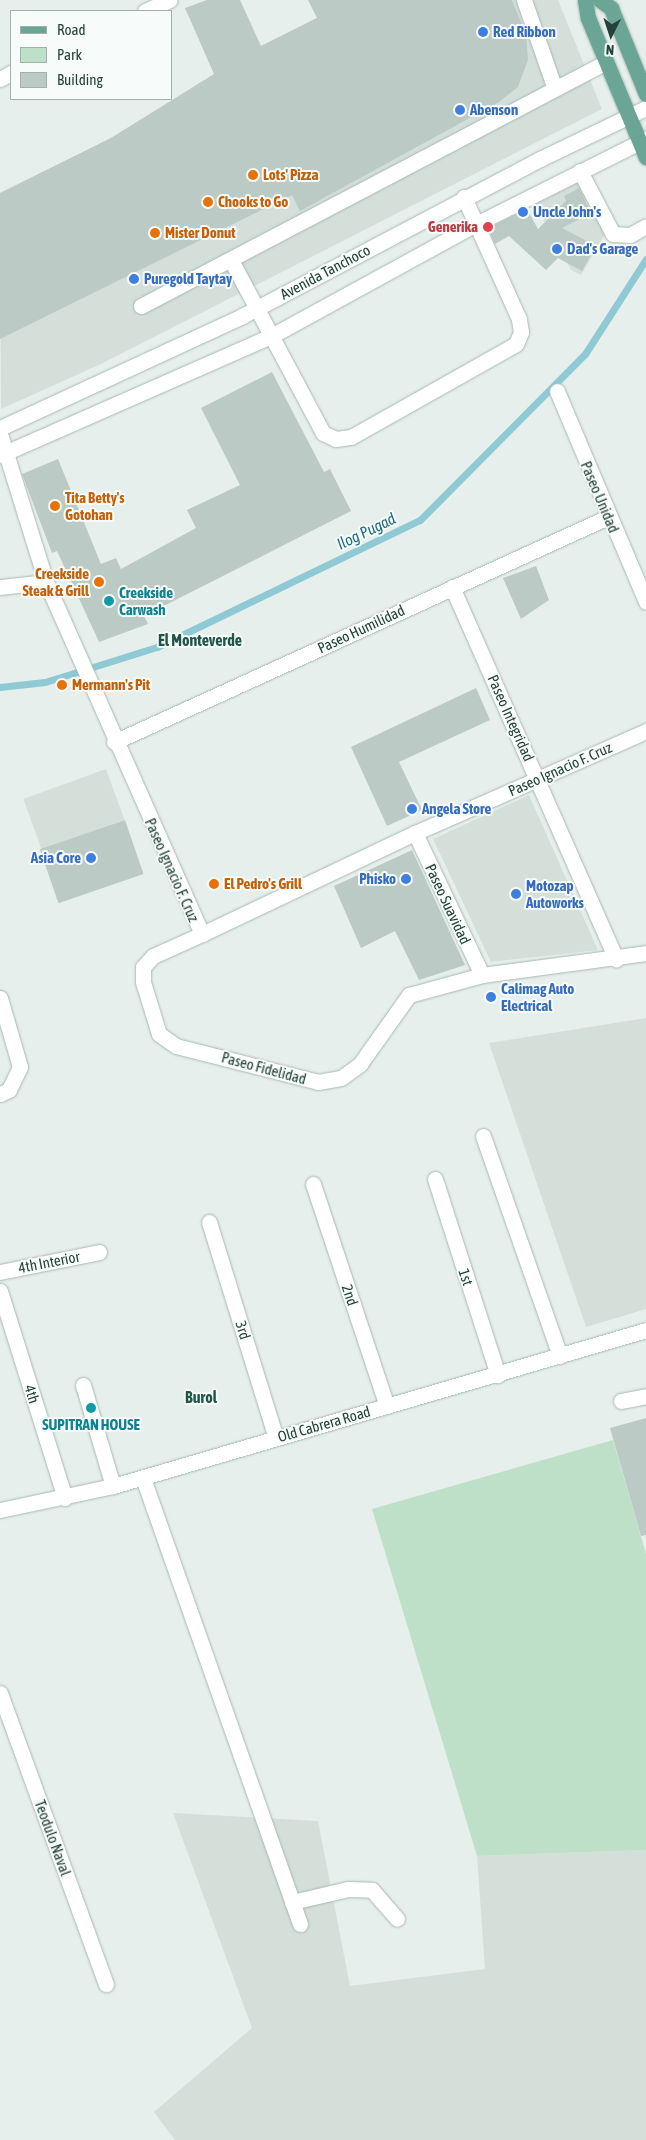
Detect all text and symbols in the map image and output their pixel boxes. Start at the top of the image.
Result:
legend [10,10,172,100]
north arrow [586,10,636,60]
text: Road [57,21,86,38]
place label: Red Ribbon [493,23,556,41]
marker: Red Ribbon [477,26,489,38]
text: N [605,42,615,58]
text: Park [57,46,82,63]
text: Building [57,71,103,88]
place label: Abenson [470,101,518,119]
marker: Abenson [454,104,466,116]
place label: Lots' Pizza [263,166,318,184]
marker: Lots' Pizza [247,169,259,181]
place label: Chooks to Go [218,193,288,211]
marker: Chooks to Go [202,196,214,208]
place label: Uncle John's [533,203,601,221]
marker: Uncle John's [517,206,529,218]
place label: Generika [428,218,478,236]
marker: Generika [482,221,494,233]
place label: Mister Donut [165,224,236,242]
marker: Mister Donut [149,227,161,239]
place label: Dad's Garage [567,240,638,258]
street label: Avenida Tanchoco [277,241,373,303]
marker: Dad's Garage [551,243,563,255]
place label: Puregold Taytay [144,270,232,288]
marker: Puregold Taytay [128,273,140,285]
street label: Paseo Unidad [577,459,623,535]
place label: Tita Betty's Gotohan [65,488,125,523]
marker: Tita Betty's Gotohan [49,500,61,512]
water label: Ilog Pugad [333,509,399,553]
place label: Creekside Steak & Grill [22,564,89,599]
marker: Creekside Steak & Grill [93,576,105,588]
place label: Creekside Carwash [119,583,173,618]
marker: Creekside Carwash [103,595,115,607]
street label: Paseo Humilidad [315,601,407,657]
district label: El Monteverde [158,630,242,650]
street label: Paseo Integridad [484,672,538,764]
place label: Mermann's Pit [72,676,150,694]
marker: Mermann's Pit [56,679,68,691]
street label: Paseo Ignacio F. Cruz [505,738,615,800]
place label: Angela Store [422,800,491,818]
marker: Angela Store [406,803,418,815]
street label: Paseo Ignacio F. Cruz [141,815,203,925]
place label: Asia Core [31,849,81,867]
marker: Asia Core [85,852,97,864]
street label: Paseo Suavidad [422,861,474,947]
place label: Phisko [359,870,396,888]
marker: Phisko [400,873,412,885]
place label: El Pedro's Grill [224,875,302,893]
place label: Motozap Autoworks [526,876,584,911]
marker: El Pedro's Grill [208,878,220,890]
marker: Motozap Autoworks [510,888,522,900]
place label: Calimag Auto Electrical [501,979,574,1014]
marker: Calimag Auto Electrical [485,991,497,1003]
street label: Paseo Fidelidad [220,1048,308,1088]
street label: 4th Interior [17,1247,81,1277]
street label: 1st [455,1266,477,1288]
street label: 2nd [338,1282,362,1308]
street label: 3rd [232,1318,254,1342]
street label: 4th [21,1382,43,1406]
district label: Burol [185,1387,217,1407]
marker: SUPITRAN HOUSE [85,1402,97,1414]
street label: Old Cabrera Road [276,1402,372,1446]
place label: SUPITRAN HOUSE [42,1416,140,1434]
street label: Teodulo Naval [31,1798,75,1878]

